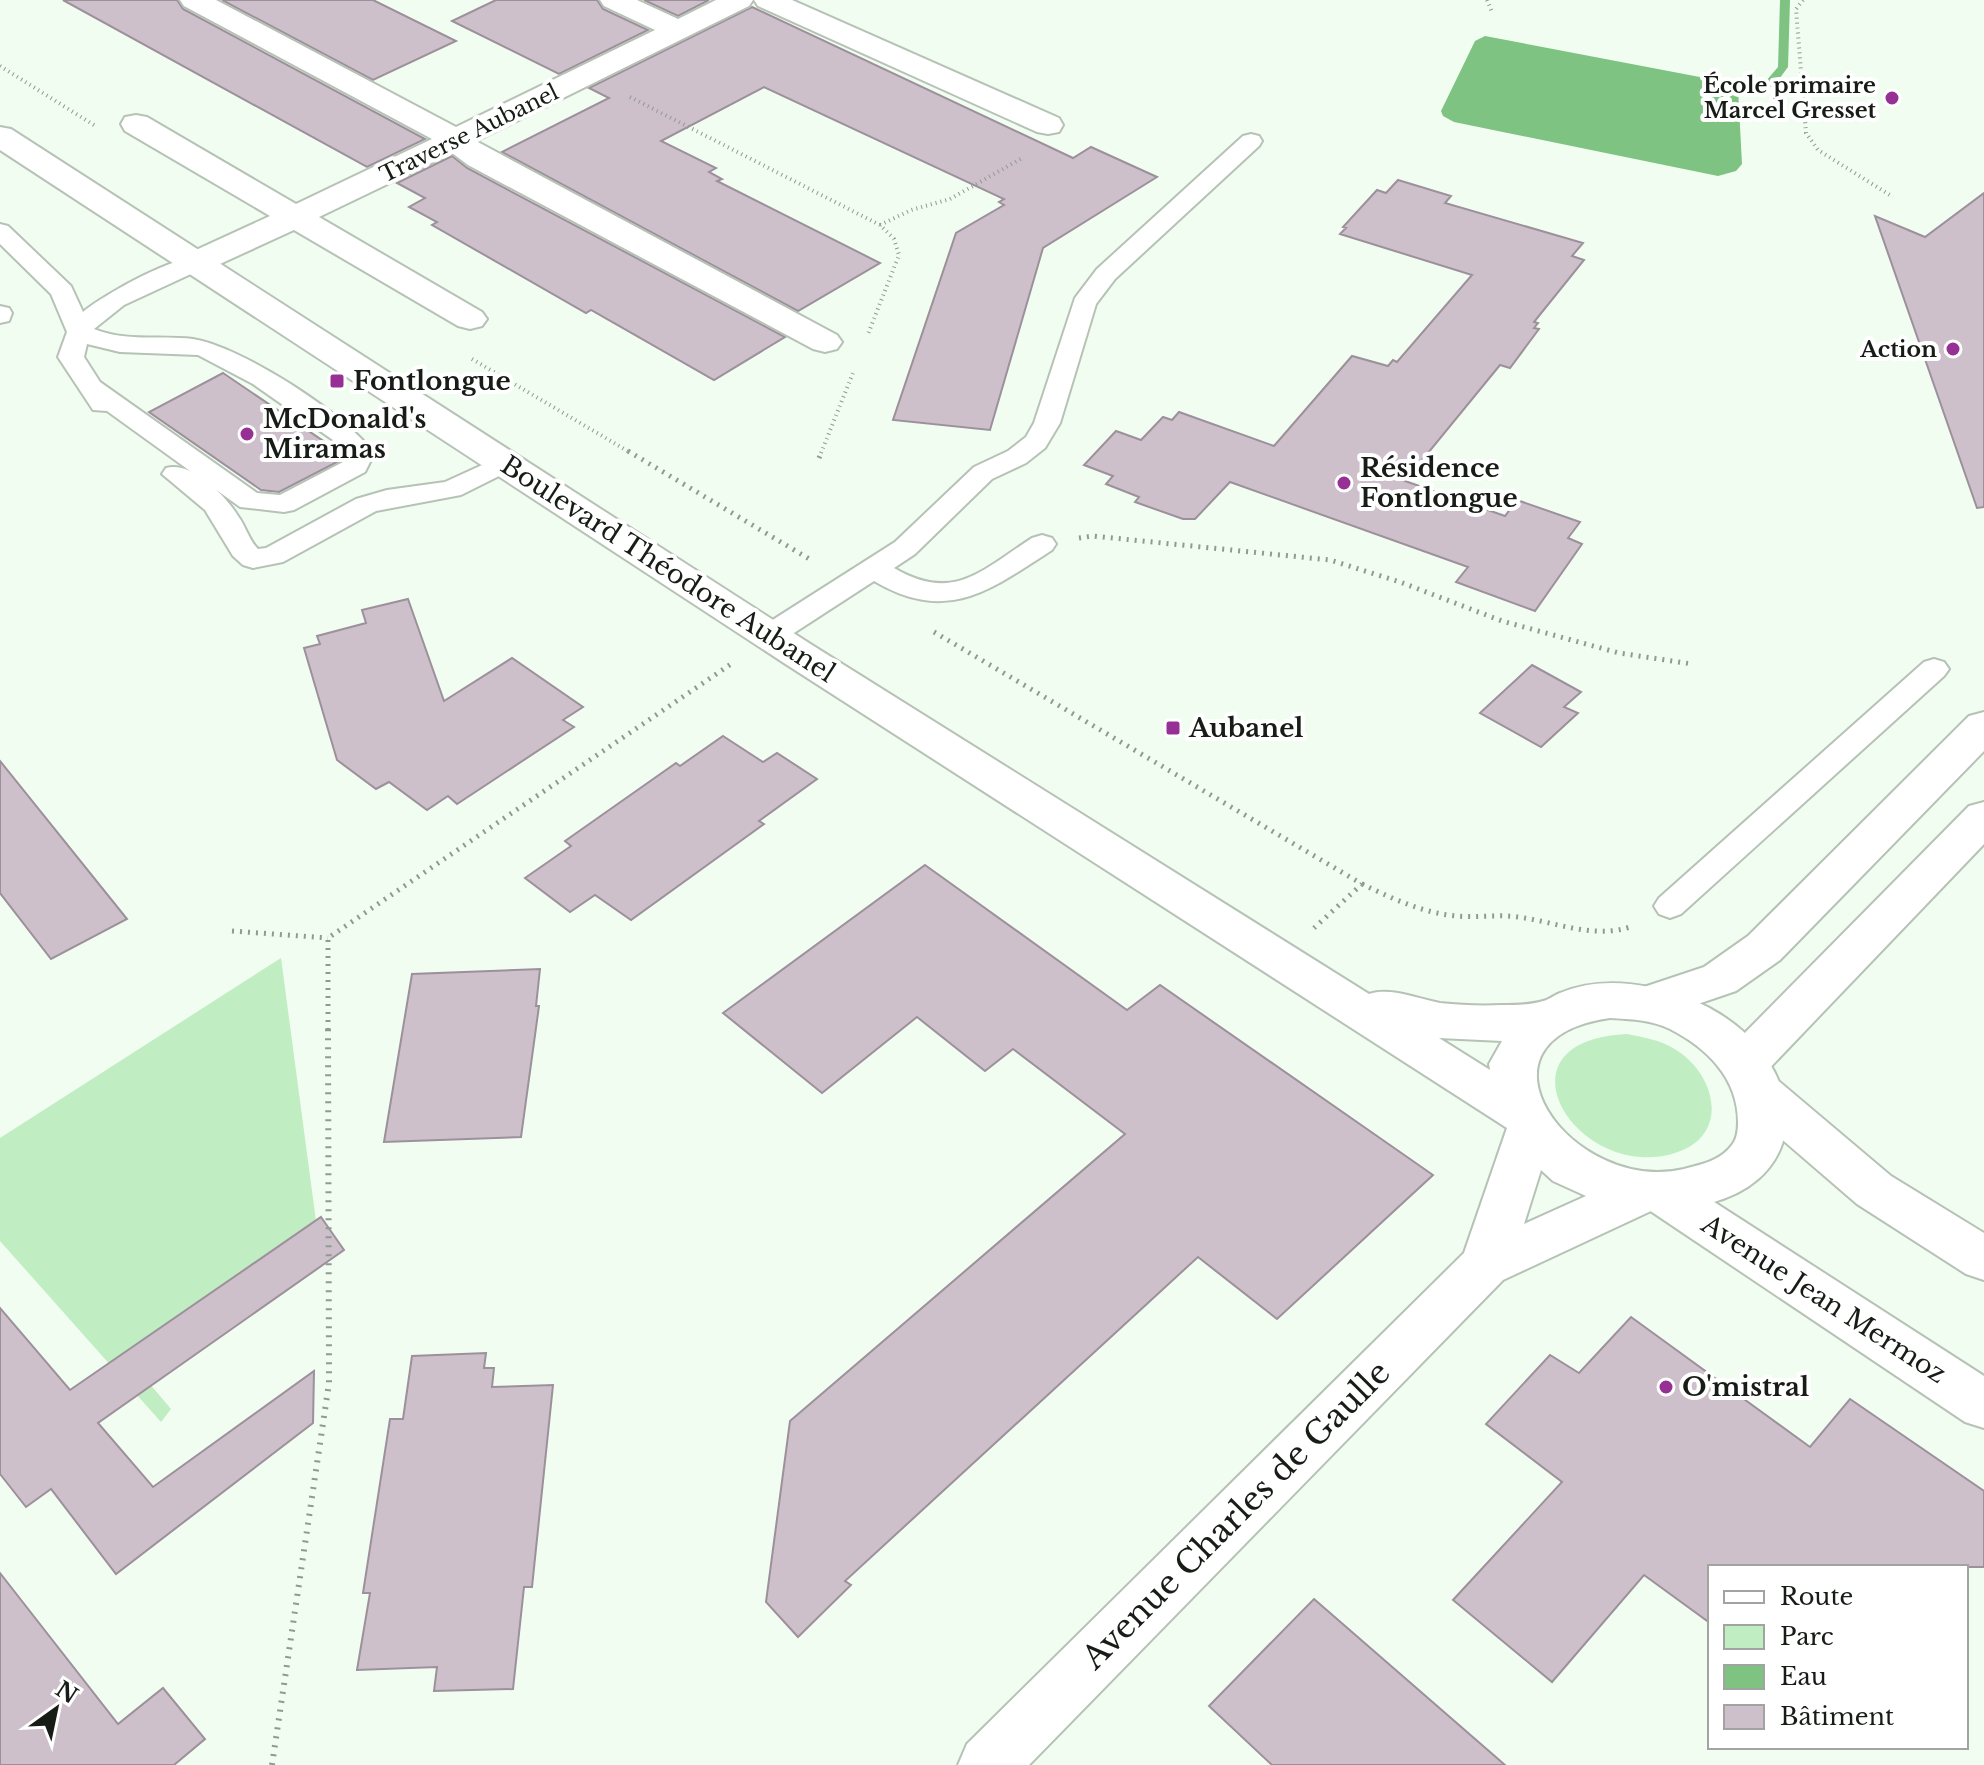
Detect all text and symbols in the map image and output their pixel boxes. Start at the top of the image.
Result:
place label: École primaire Marcel Gresset [1703,71,1877,124]
street label: Traverse Aubanel [376,79,563,188]
marker: École primaire Marcel Gresset [1883,89,1901,107]
place label: Action [1859,336,1937,363]
marker: Action [1944,340,1962,358]
place label: Fontlongue [353,365,511,397]
marker: Fontlongue [328,372,346,390]
place label: McDonald's Miramas [263,403,426,465]
marker: McDonald's Miramas [238,425,256,443]
street label: Boulevard Théodore Aubanel [495,449,841,689]
place label: Résidence Fontlongue [1360,452,1518,514]
marker: Résidence Fontlongue [1335,474,1353,492]
place label: Aubanel [1188,712,1304,744]
marker: Aubanel [1164,719,1182,737]
street label: Avenue Jean Mermoz [1695,1207,1952,1390]
street label: Avenue Charles de Gaulle [1073,1353,1398,1678]
place label: O'mistral [1682,1371,1809,1403]
marker: O'mistral [1657,1378,1675,1396]
legend [1708,1565,1968,1749]
text: Route [1780,1582,1853,1611]
text: Parc [1780,1622,1834,1651]
text: Eau [1780,1662,1827,1691]
north arrow [16,1669,96,1749]
text: N [51,1676,83,1710]
text: Bâtiment [1780,1702,1894,1731]

